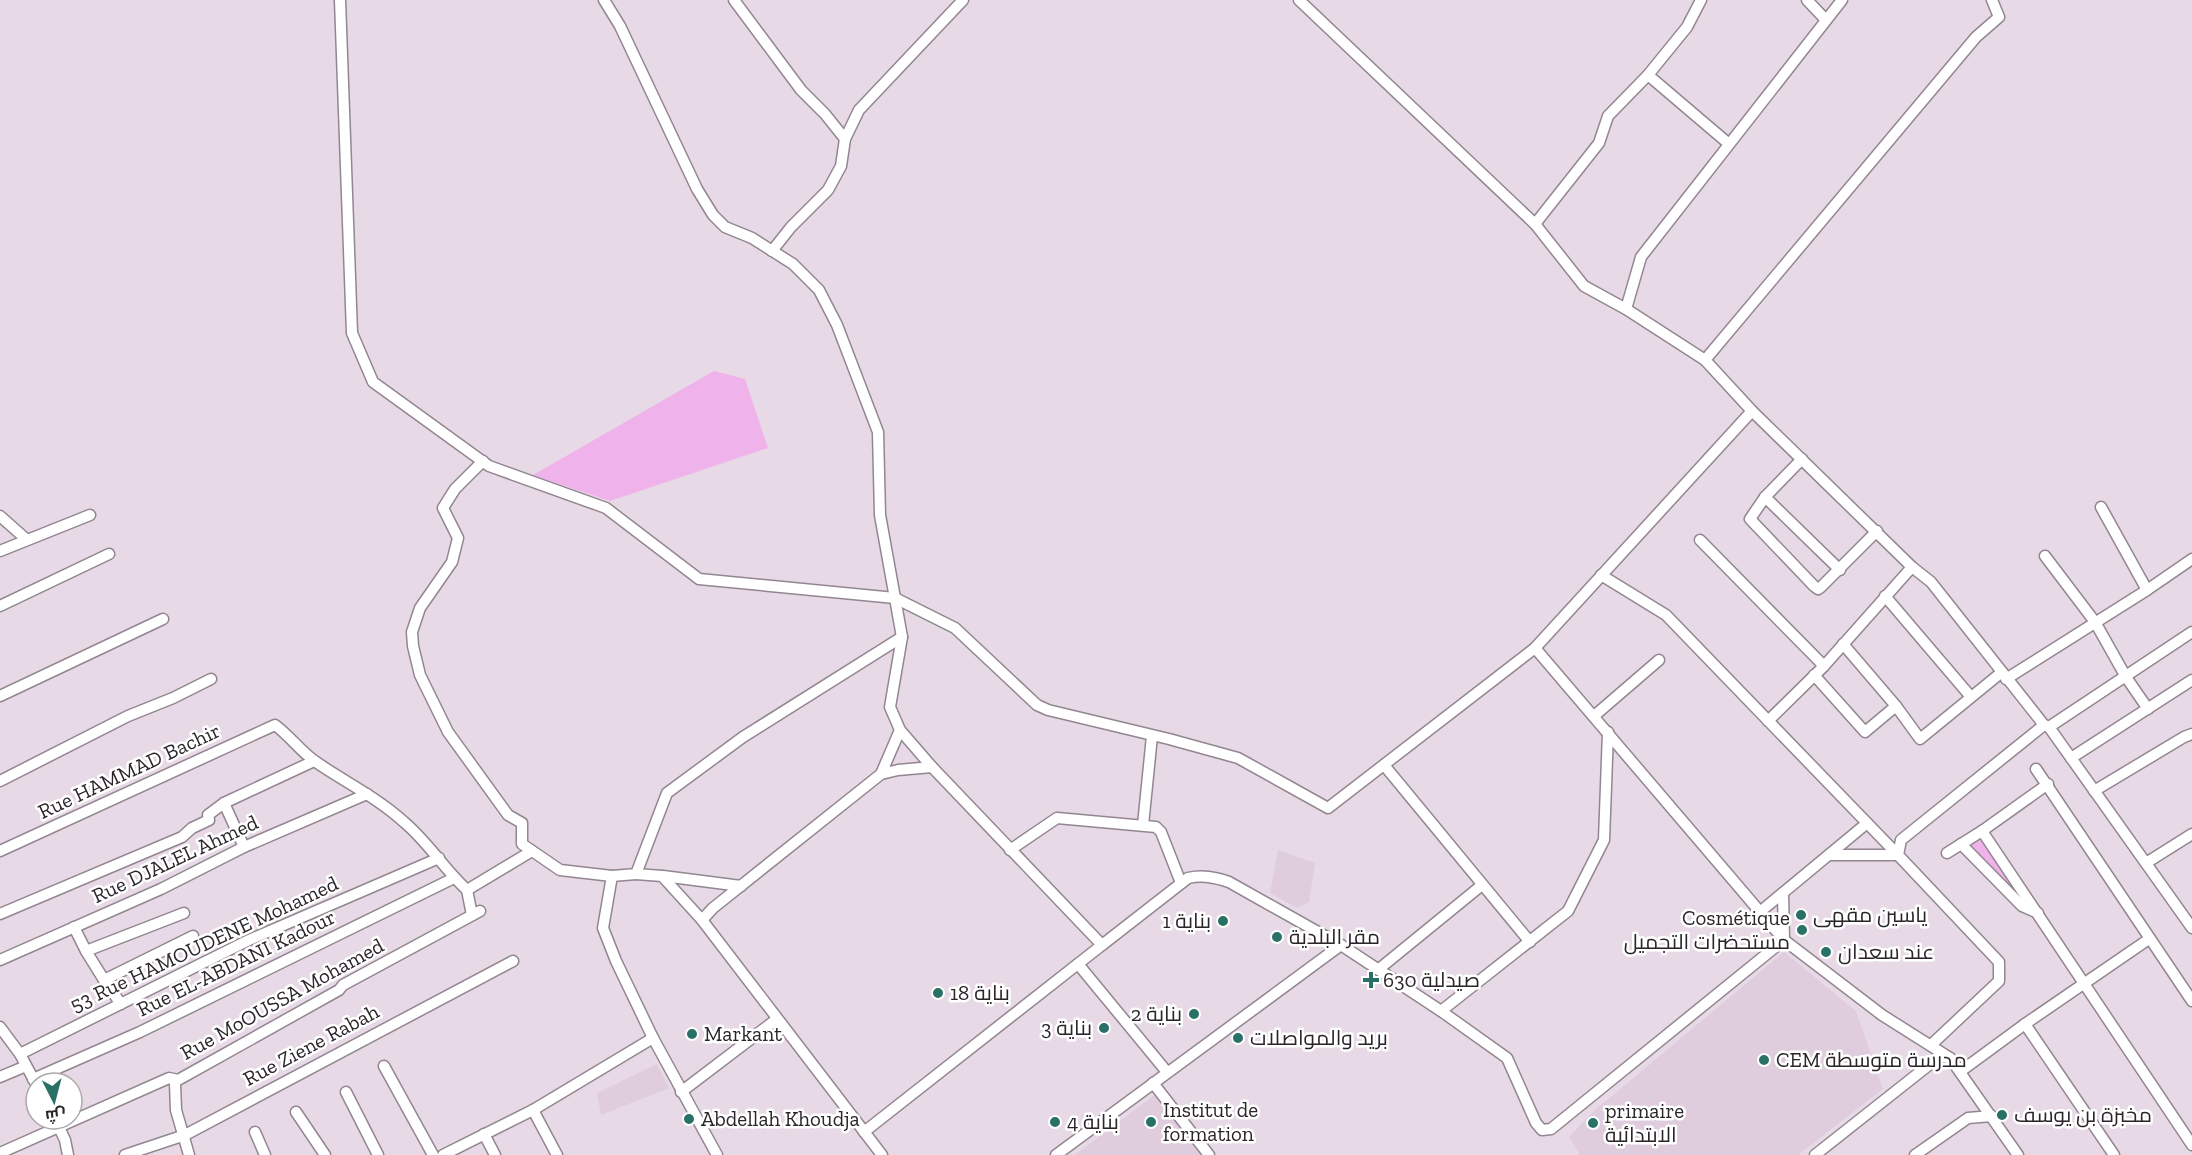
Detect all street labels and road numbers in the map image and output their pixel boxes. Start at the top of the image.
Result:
street label: Rue HAMMAD Bachir [34,717,224,824]
street label: Rue DJALEL Ahmed [88,809,262,908]
street label: 53 Rue HAMOUDENE Mohamed [66,870,342,1017]
street label: Rue EL-ABDANI Kadour [133,904,339,1021]
street label: Rue MoOUSSA Mohamed [176,932,388,1065]
street label: Rue Ziene Rabah [239,998,383,1091]

